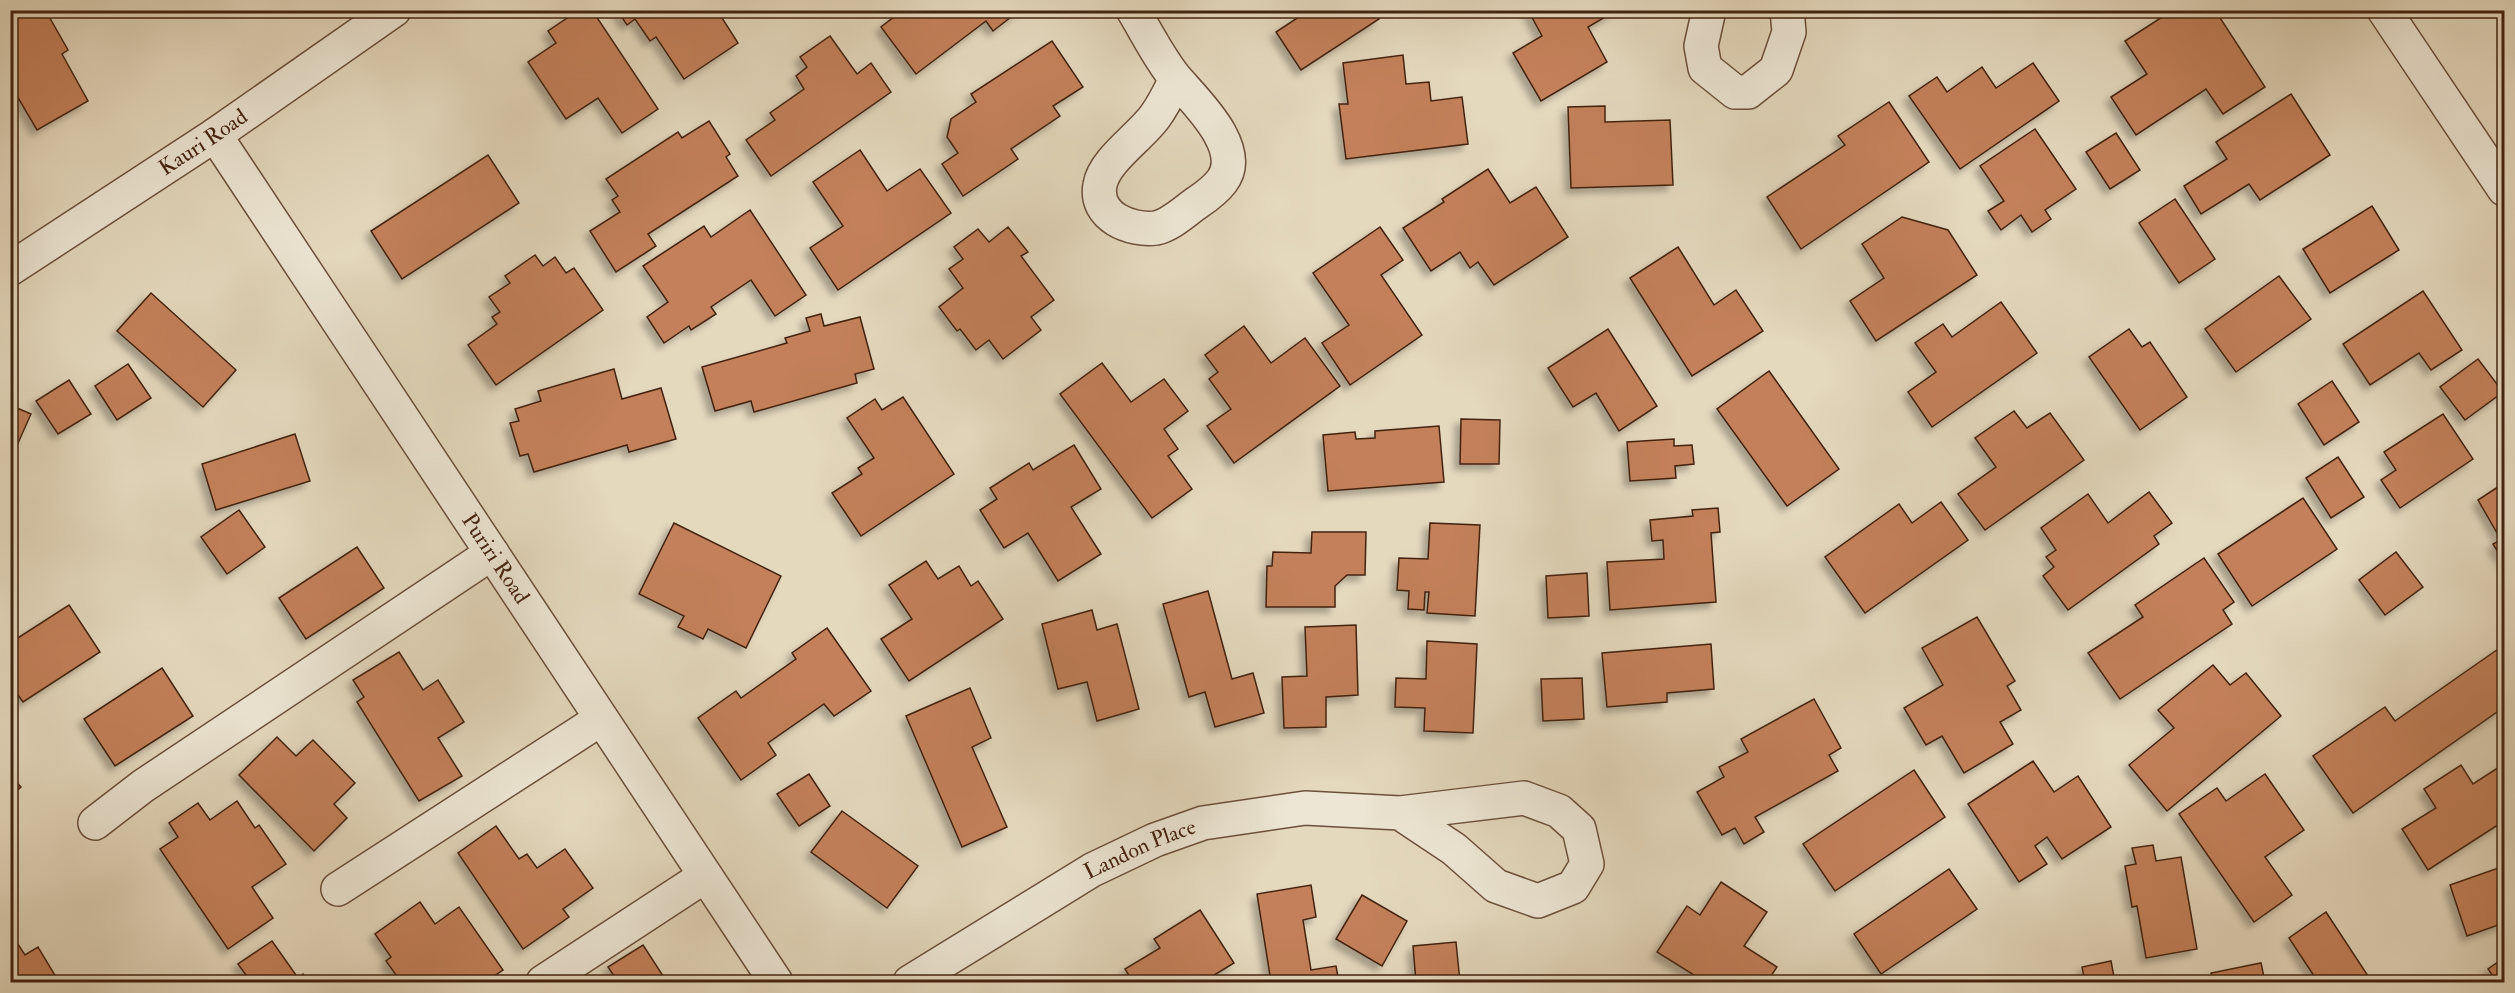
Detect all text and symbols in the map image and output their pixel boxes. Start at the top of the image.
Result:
street label: Kauri Road [154,103,253,182]
street label: Puriri Road [455,508,536,609]
street label: Landon Place [1079,813,1199,886]

